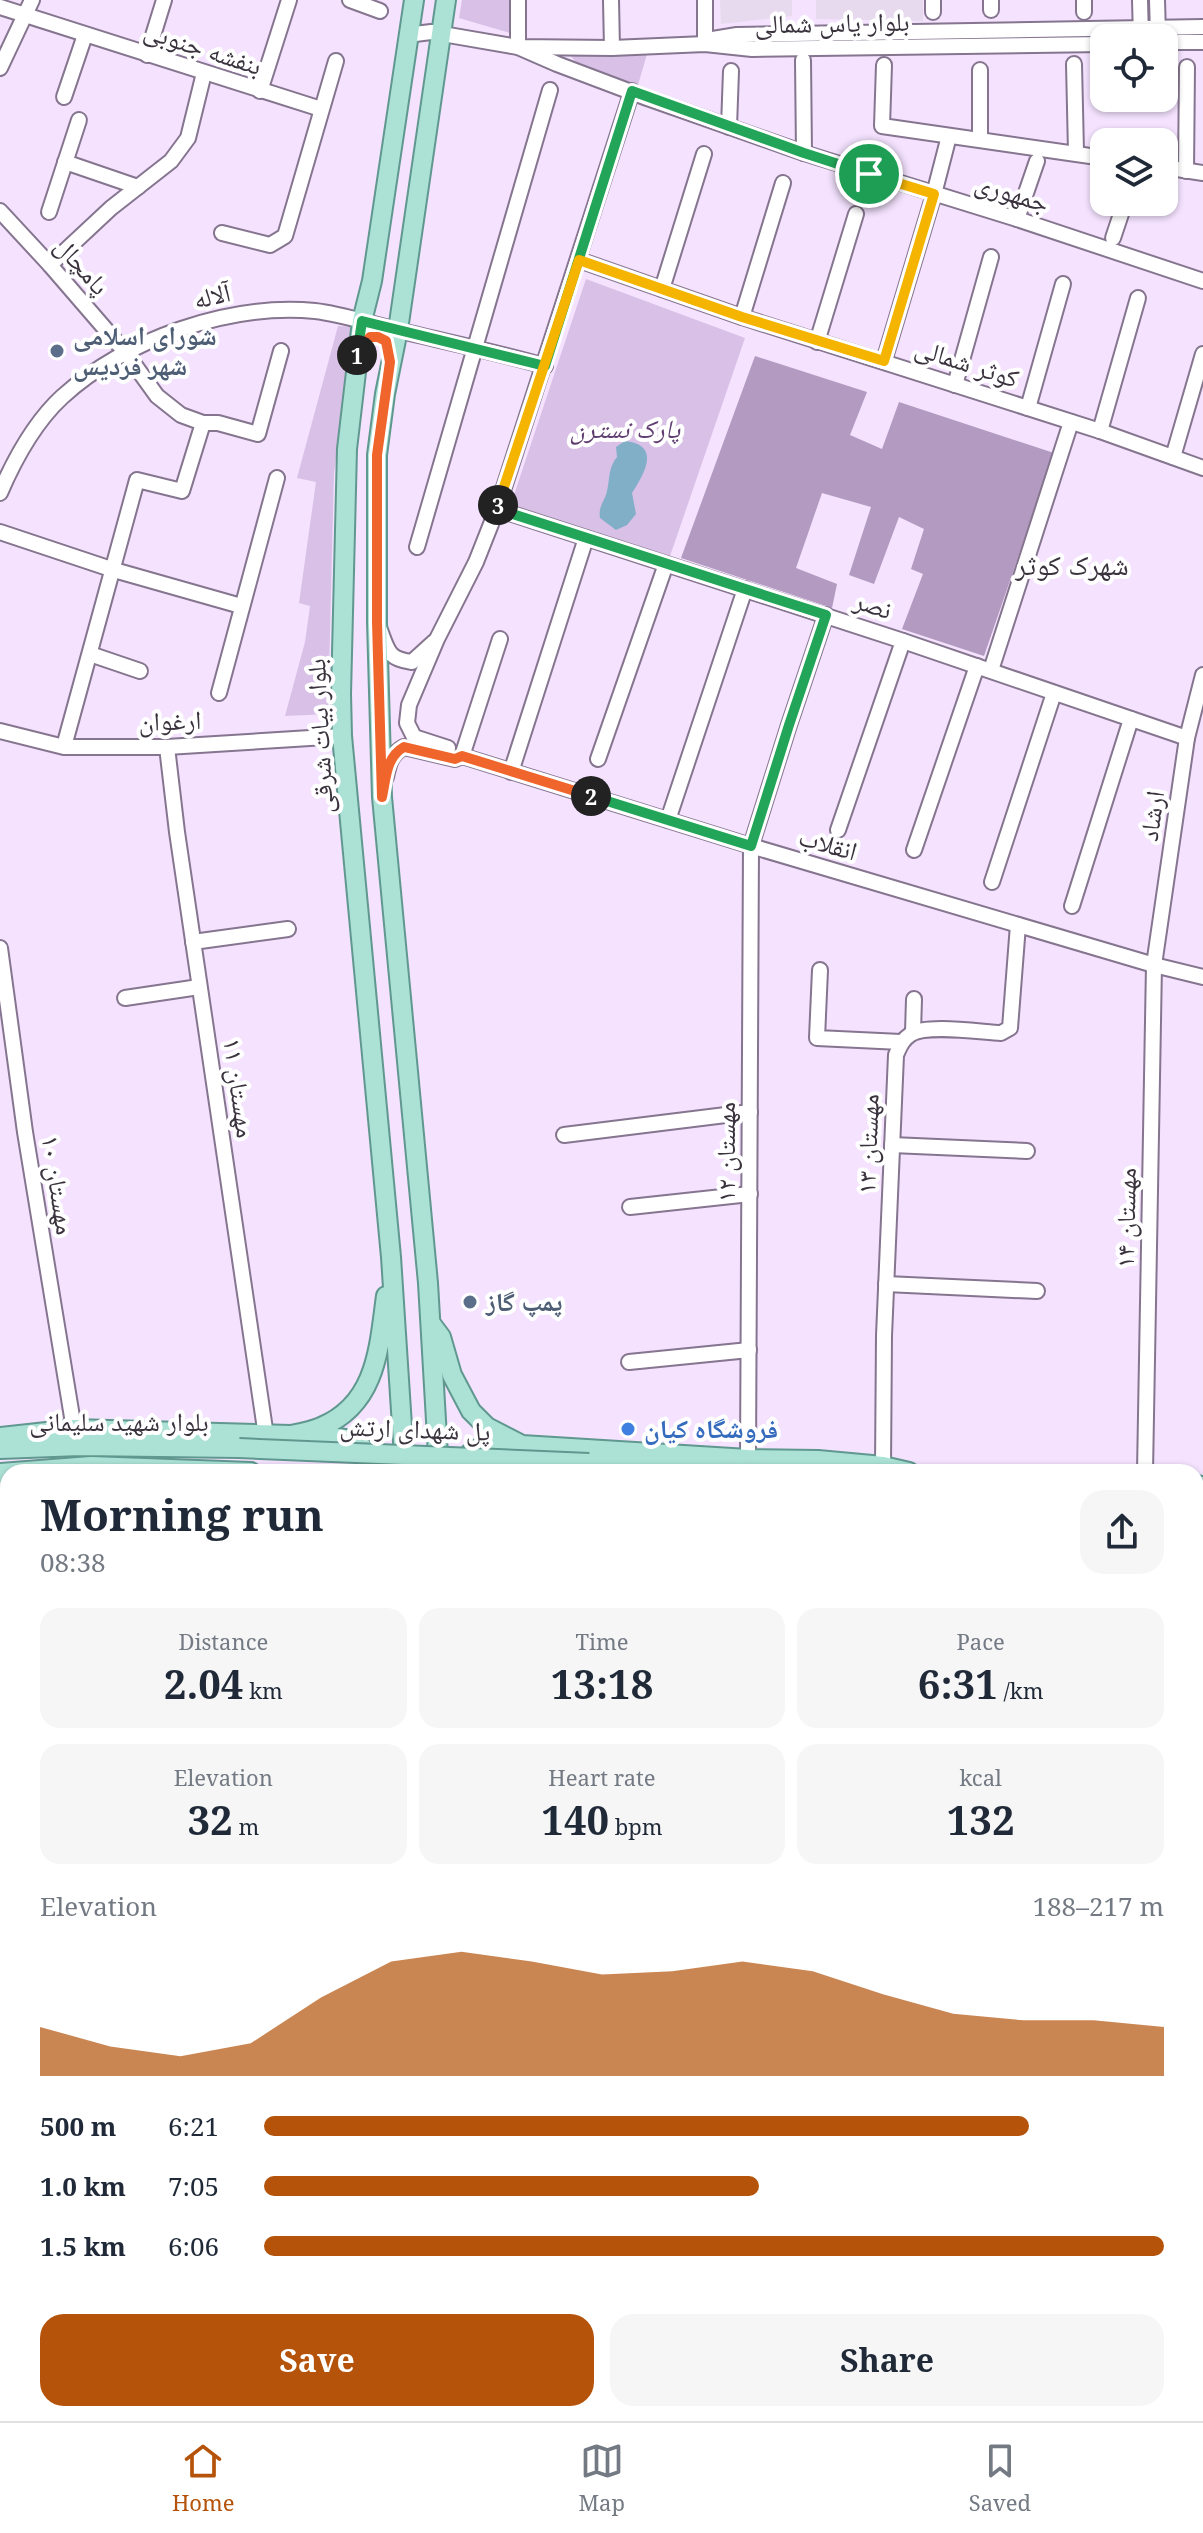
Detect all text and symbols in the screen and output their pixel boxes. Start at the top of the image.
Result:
street label: بلوار یاس شمالی [754,3,910,41]
street label: بنفشه جنوبی [140,11,267,83]
map controls [1090,24,1178,216]
button: locate [1090,24,1178,112]
button: layers [1090,128,1178,216]
pin [835,140,903,208]
icon: arrive [847,152,891,196]
street label: جمهوری [971,164,1054,220]
street label: پامچال [47,228,118,302]
street label: آلاله [190,273,235,317]
place label: شورای اسلامی شهر فردیس [73,317,217,383]
street label: کوثر شمالی [911,328,1024,396]
pin: 1 [337,335,377,375]
text: 1 [351,340,363,370]
marker: شورای اسلامی شهر فردیس [48,342,66,360]
park label: پارک نسترن [570,410,681,446]
pin: 3 [478,485,518,525]
text: 3 [492,490,504,520]
district label: شهرک کوثر [1014,545,1129,583]
street label: نصر [849,581,897,627]
street label: بلوار بیات شرقی [297,658,341,814]
street label: ارغوان [138,701,202,739]
pin: 2 [571,776,611,816]
text: 2 [585,781,597,811]
street label: ارشاد [1130,788,1172,843]
street label: انقلاب [795,818,862,869]
street label: مهستان ۱۱ [215,1036,265,1140]
street label: مهستان ۱۳ [847,1093,887,1195]
street label: مهستان ۱۲ [707,1102,743,1202]
street label: مهستان ۱۰ [33,1132,85,1237]
street label: مهستان ۱۴ [1106,1168,1144,1268]
place label: پمپ گاز [485,1283,562,1319]
marker: پمپ گاز [461,1293,479,1311]
street label: بلوار شهید سلیمانی [29,1403,209,1439]
street label: پل شهدای ارتش [339,1407,491,1449]
place label: فروشگاه کیان [644,1410,778,1446]
marker: فروشگاه کیان [619,1420,637,1438]
text: Morning run [40,1484,324,1544]
button: share [1080,1490,1164,1574]
text: 08:38 [40,1544,106,1580]
text: Distance [178,1626,268,1656]
text: Time [575,1626,629,1656]
text: Pace [957,1626,1005,1656]
text: 2.04 [164,1656,243,1711]
text: 13:18 [551,1656,653,1711]
text: 6:31 [918,1656,998,1711]
text: km [243,1675,283,1705]
text: /km [998,1675,1044,1705]
text: Elevation [174,1762,273,1792]
text: Heart rate [548,1762,656,1792]
text: kcal [959,1762,1002,1792]
text: 32 [187,1792,233,1847]
text: 140 [541,1792,609,1847]
text: 132 [947,1792,1015,1847]
text: m [233,1811,259,1841]
text: bpm [609,1811,663,1841]
text: Elevation [40,1888,157,1924]
text: 188–217 m [1032,1888,1164,1924]
text: 500 m [40,2108,116,2144]
text: 6:21 [168,2108,219,2144]
text: 1.0 km [40,2168,126,2204]
text: 7:05 [168,2168,219,2204]
text: 1.5 km [40,2228,126,2264]
text: 6:06 [168,2228,219,2264]
button: Save [40,2314,594,2406]
button: Share [610,2314,1164,2406]
tab: Home [172,2439,235,2517]
tab: Map [578,2439,625,2517]
tab: Saved [969,2439,1031,2517]

